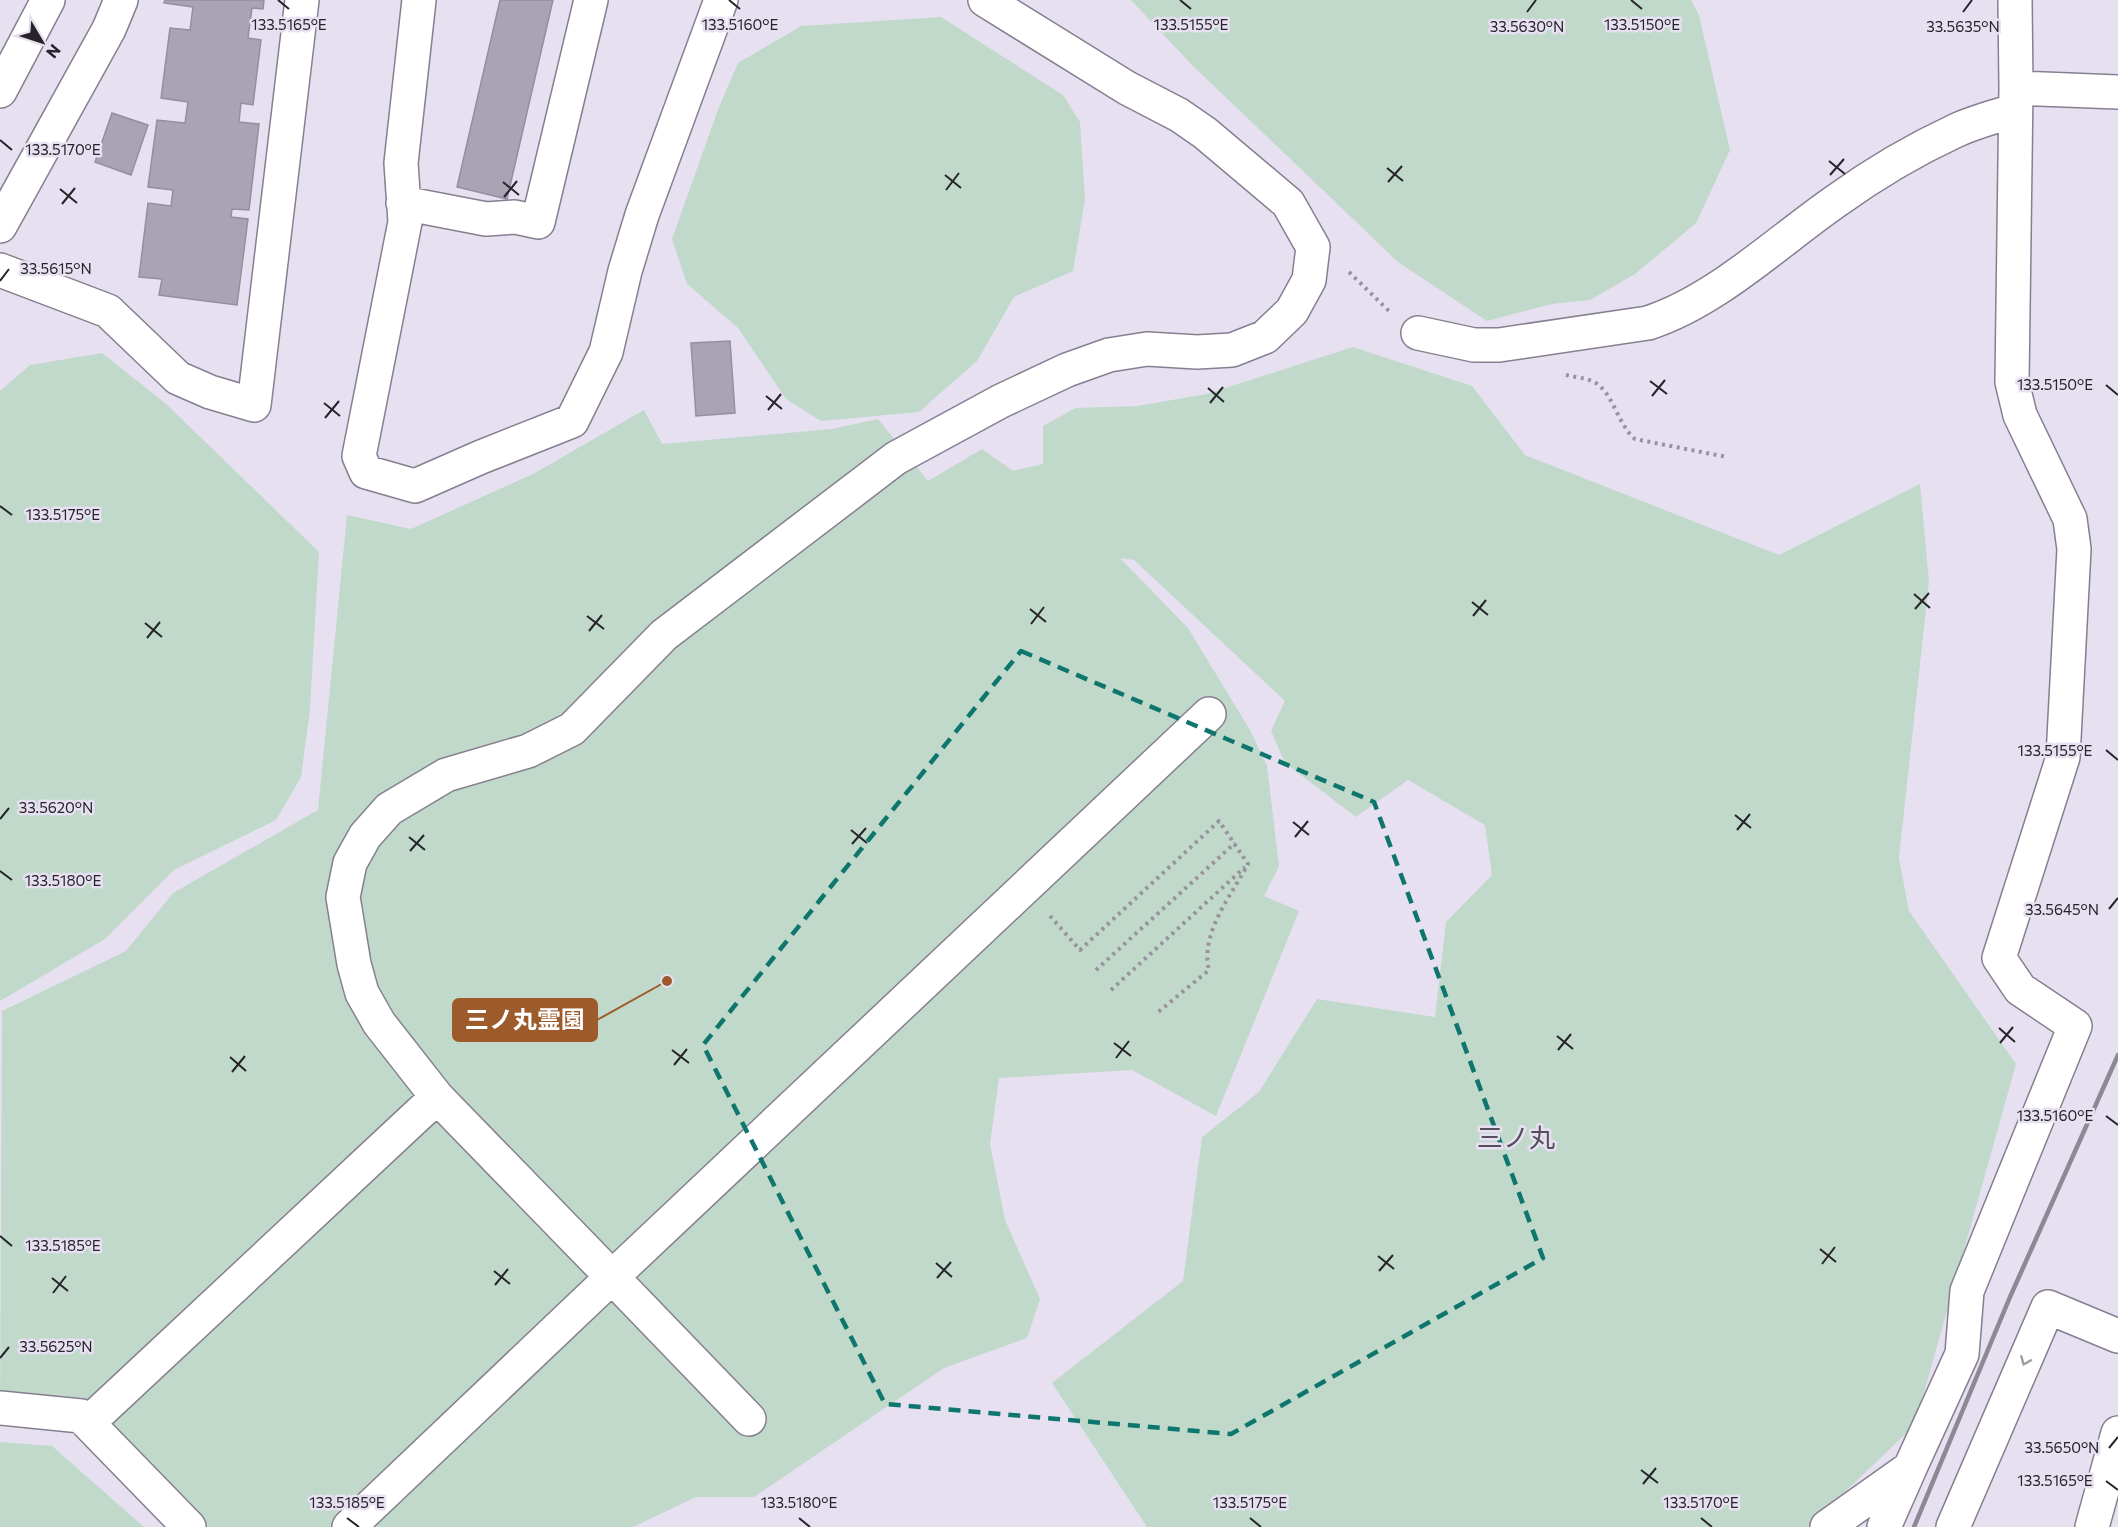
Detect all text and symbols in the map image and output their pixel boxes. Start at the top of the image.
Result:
north arrow [12,12,72,72]
text: 133.5165°E [251,15,327,33]
text: 133.5160°E [702,15,778,33]
text: 133.5155°E [1153,15,1229,33]
text: 133.5150°E [1604,15,1680,33]
text: 33.5630°N [1490,17,1564,35]
text: 33.5635°N [1926,17,2000,35]
text: N [43,41,65,62]
text: 133.5170°E [25,140,101,158]
text: 33.5615°N [20,259,92,277]
text: 133.5150°E [2017,375,2093,393]
text: 133.5175°E [26,505,100,523]
text: 133.5155°E [2017,741,2093,759]
text: 33.5620°N [19,798,93,816]
text: 133.5180°E [25,871,101,889]
text: 33.5645°N [2025,900,2099,918]
callout: 三ノ丸霊園 [453,999,597,1041]
text: 三ノ丸霊園 [465,1004,585,1033]
text: 133.5160°E [2017,1106,2093,1124]
district label: 三ノ丸 [1477,1121,1555,1152]
text: 133.5185°E [25,1236,101,1254]
text: 33.5625°N [19,1337,93,1355]
one-way arrow [2020,1354,2032,1365]
text: 33.5650°N [2025,1438,2099,1456]
text: 133.5165°E [2017,1471,2093,1489]
text: 133.5185°E [309,1493,385,1511]
text: 133.5180°E [761,1493,837,1511]
text: 133.5175°E [1213,1493,1287,1511]
text: 133.5170°E [1663,1493,1739,1511]

